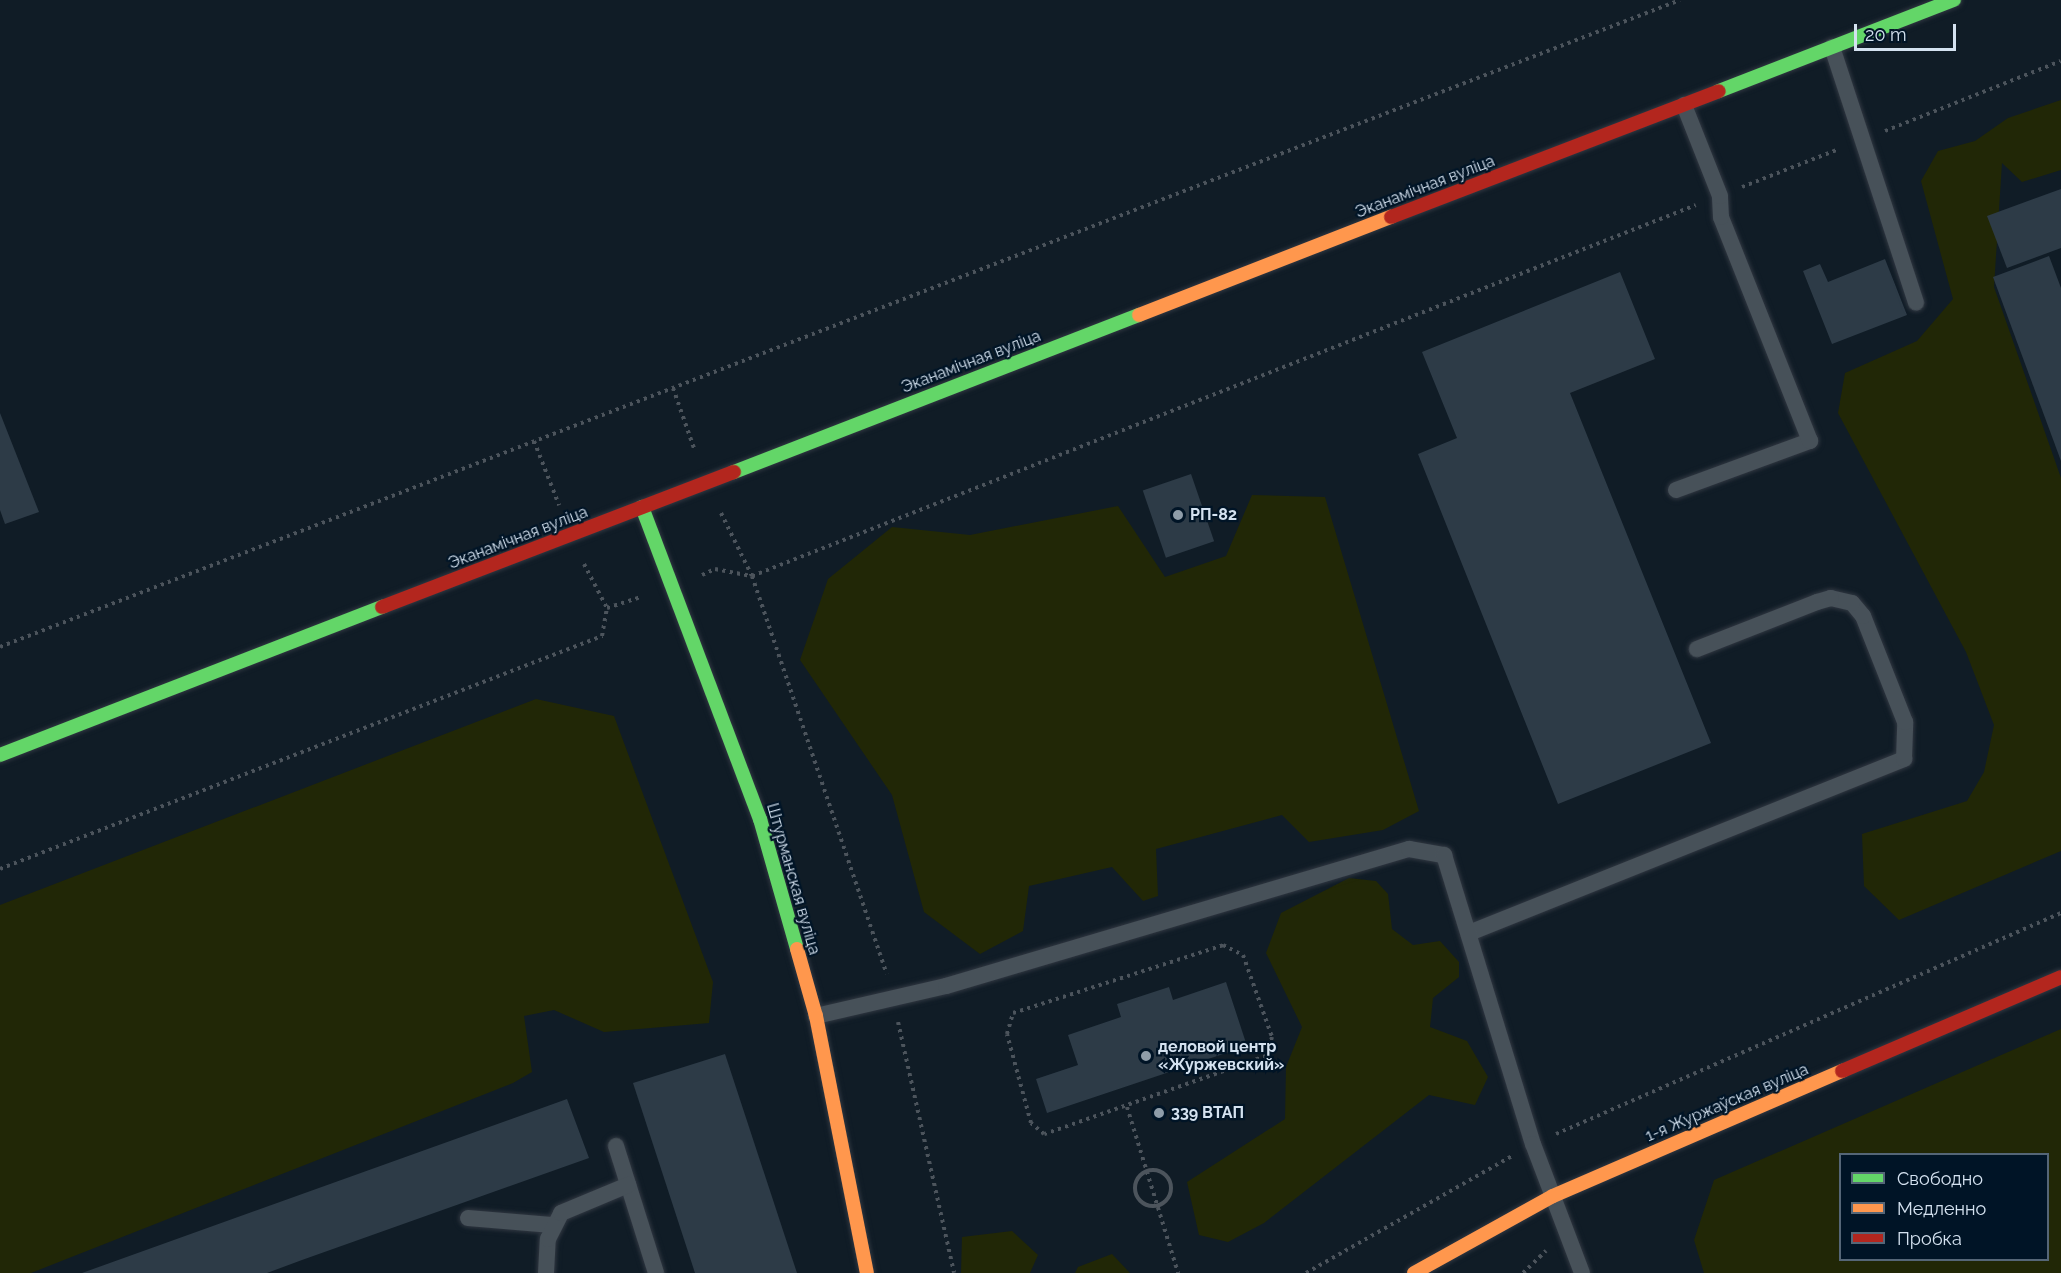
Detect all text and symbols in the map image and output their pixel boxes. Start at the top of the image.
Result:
scale bar [1857,12,1959,50]
text: 20 m [1865,24,1907,45]
street label: Эканамічная вуліца [1353,152,1497,222]
street label: Эканамічная вуліца [899,327,1043,397]
street label: Эканамічная вуліца [446,503,590,573]
place label: РП-82 [1190,505,1237,525]
marker: РП-82 [1171,508,1185,522]
street label: Штурманская вуліца [762,801,824,957]
place label: деловой центр «Журжевский» [1158,1037,1284,1075]
marker: деловой центр «Журжевский» [1139,1049,1153,1063]
street label: 1-я Журжаўская вуліца [1643,1060,1811,1146]
place label: 339 ВТАП [1171,1103,1244,1123]
marker: 339 ВТАП [1152,1106,1166,1120]
legend [1839,1153,2049,1261]
text: Свободно [1897,1168,1983,1189]
text: Медленно [1897,1198,1986,1219]
text: Пробка [1897,1228,1962,1249]

